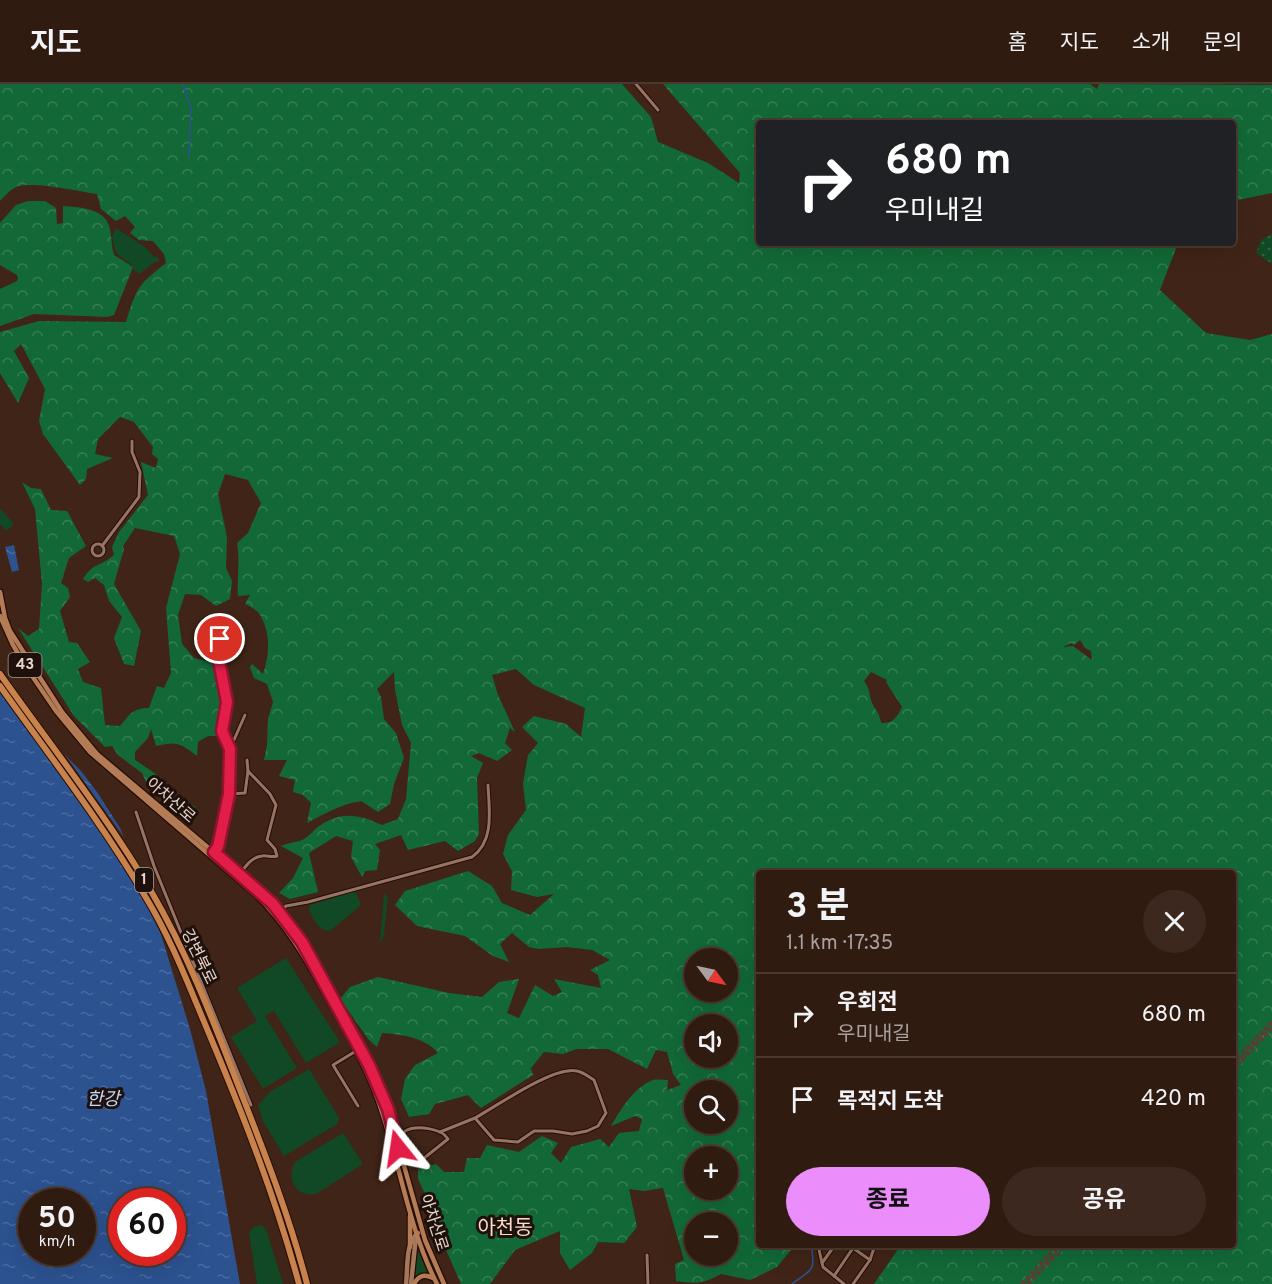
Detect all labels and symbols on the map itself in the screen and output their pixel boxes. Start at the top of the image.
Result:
pin [194,613,245,664]
road number: 43 [9,653,42,677]
street label: 아차산로 [141,774,199,828]
road number: 1 [135,868,153,892]
street label: 강변북로 [176,926,220,988]
north arrow [684,948,738,1002]
water label: 한강 [86,1089,122,1112]
position arrow [366,1116,430,1180]
speed limit sign: 60 [108,1188,186,1266]
street label: 아차산로 [414,1192,452,1254]
district label: 아천동 [477,1216,533,1242]

